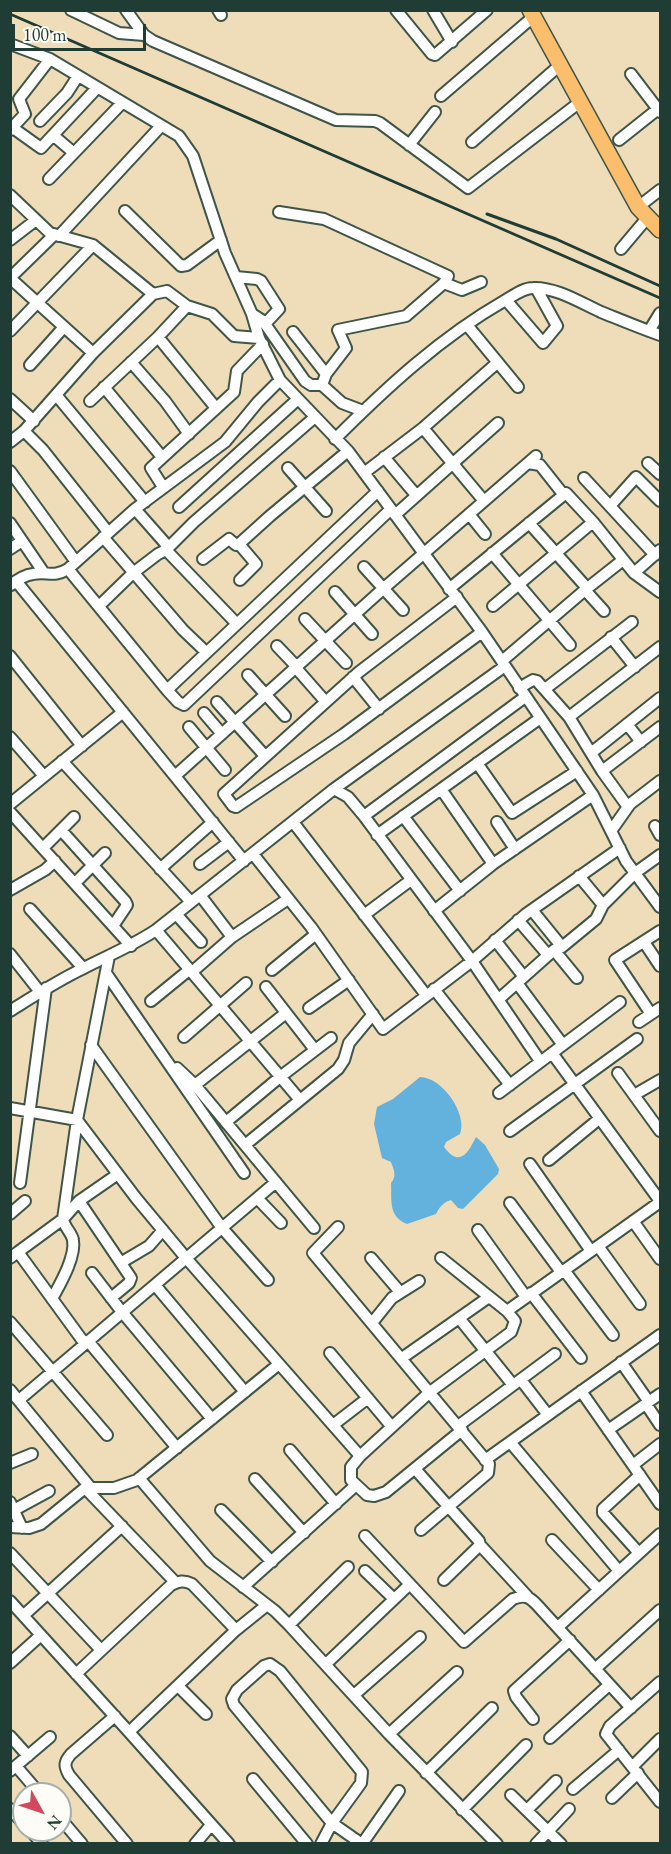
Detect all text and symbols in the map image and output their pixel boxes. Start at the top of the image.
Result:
scale bar [15,12,148,50]
text: 100 m [23,23,67,46]
north arrow [12,1782,72,1842]
text: N [42,1811,67,1834]

